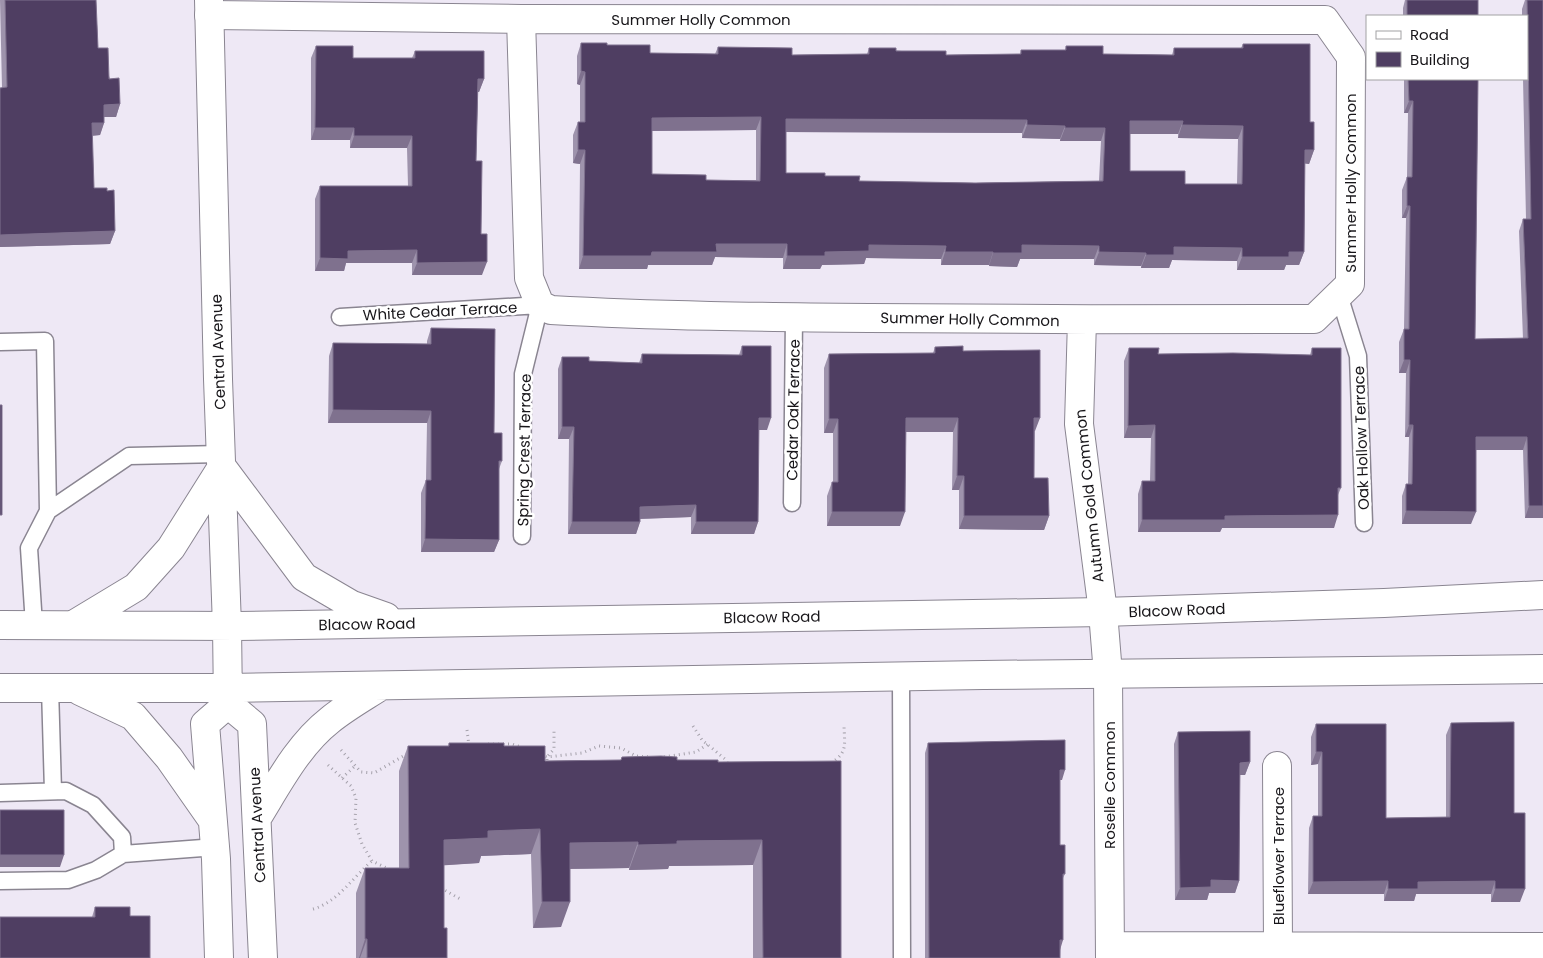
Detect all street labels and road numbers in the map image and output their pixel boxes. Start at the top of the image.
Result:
street label: Summer Holly Common [611,9,791,30]
street label: Summer Holly Common [1340,93,1361,273]
street label: Central Avenue [205,294,231,410]
street label: White Cedar Terrace [362,296,518,326]
street label: Summer Holly Common [880,307,1060,331]
street label: Cedar Oak Terrace [781,339,805,481]
street label: Oak Hollow Terrace [1348,366,1374,510]
street label: Spring Crest Terrace [512,373,536,527]
street label: Autumn Gold Common [1069,408,1109,584]
street label: Blacow Road [1128,598,1226,622]
street label: Blacow Road [723,606,821,628]
street label: Blacow Road [318,613,416,635]
street label: Roselle Common [1099,721,1120,849]
street label: Central Avenue [243,767,271,883]
street label: Blueflower Terrace [1268,787,1289,925]

